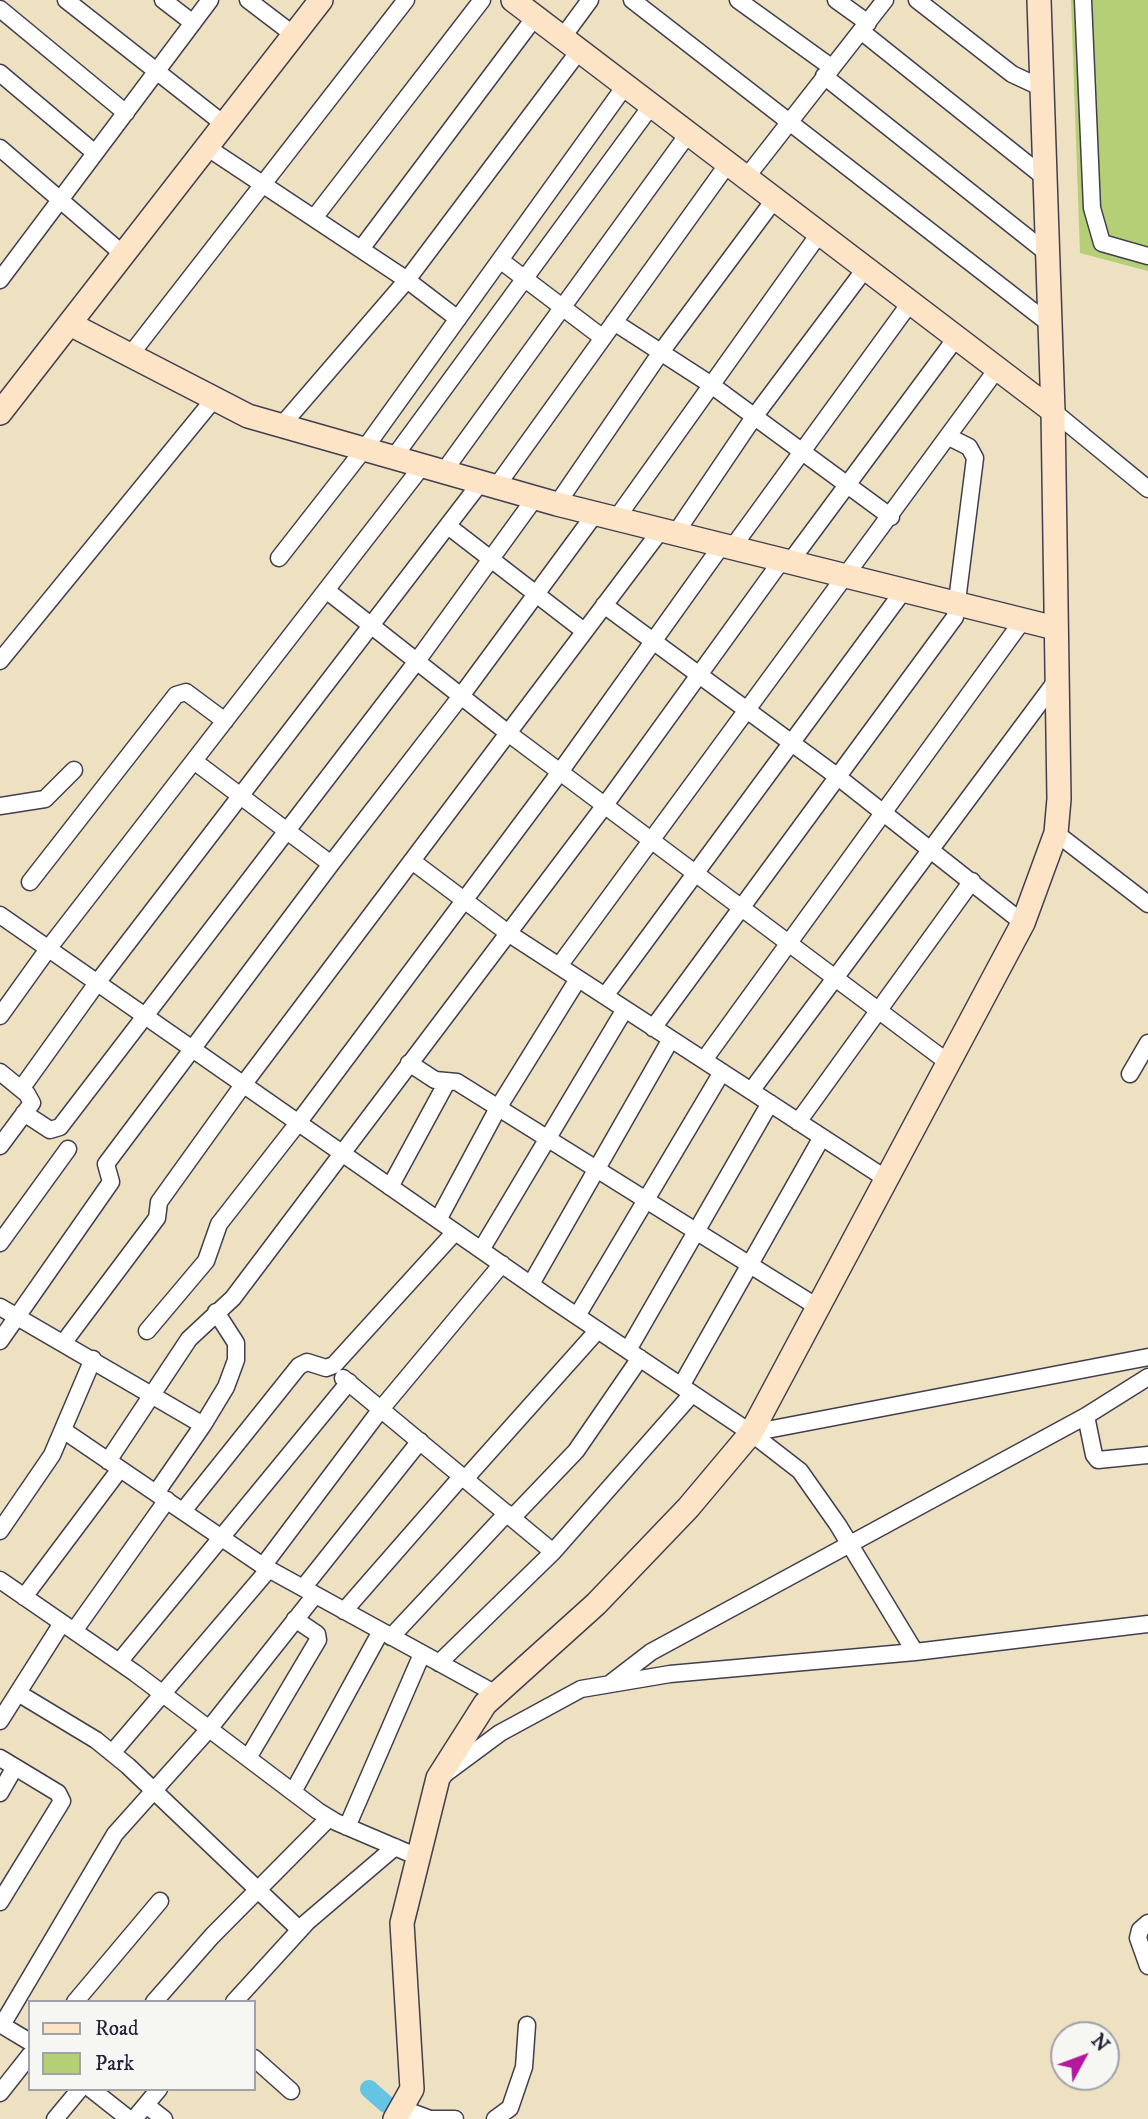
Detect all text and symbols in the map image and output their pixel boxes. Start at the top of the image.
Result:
legend [28,2000,256,2091]
text: Road [95,2016,139,2042]
north arrow [1050,2021,1120,2091]
text: N [1086,2030,1114,2057]
text: Park [95,2051,134,2077]

